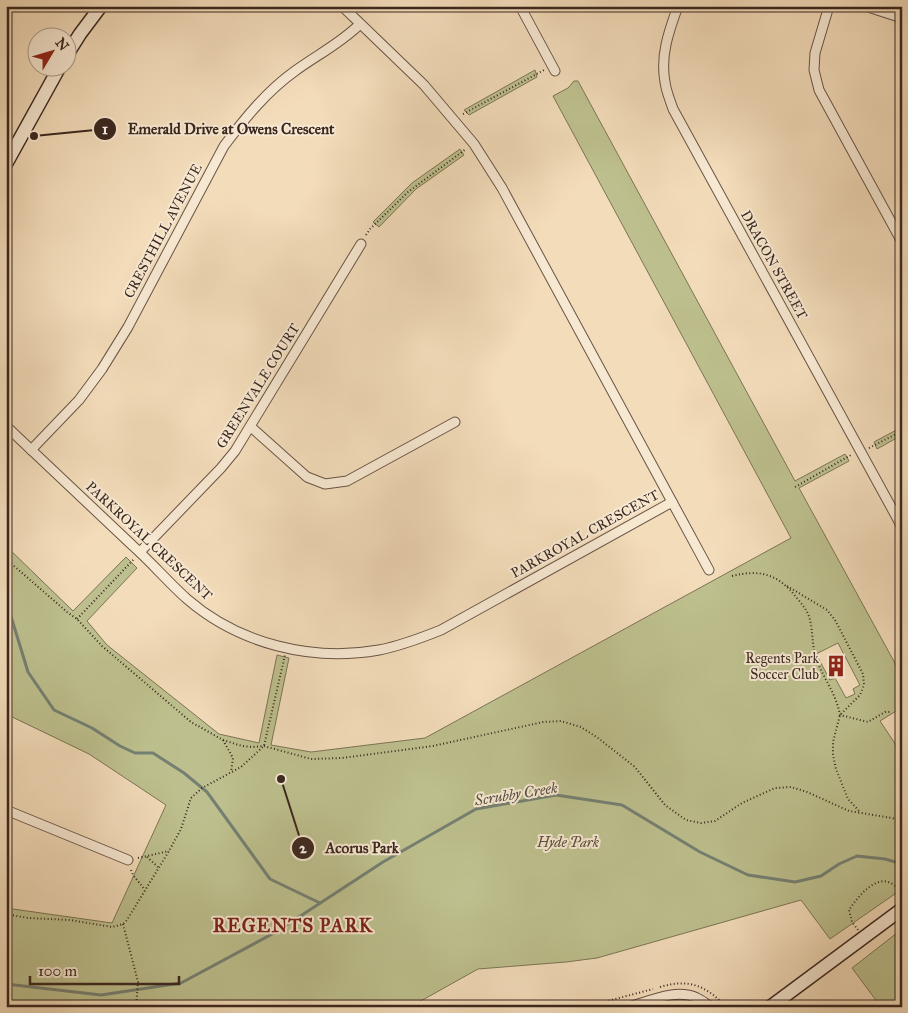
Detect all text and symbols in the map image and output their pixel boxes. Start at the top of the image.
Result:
north arrow [28,28,78,78]
text: N [51,34,72,54]
callout: Emerald Drive at Owens Crescent [93,114,345,144]
text: 1 [102,120,108,138]
text: Emerald Drive at Owens Crescent [128,120,335,138]
street label: CRESTHILL AVENUE [120,161,206,301]
street label: DRACON STREET [737,208,811,323]
street label: GREENVALE COURT [213,320,304,452]
street label: PARKROYAL CRESCENT [82,478,216,604]
street label: PARKROYAL CRESCENT [508,486,662,582]
place label: Regents Park Soccer Club [745,650,819,683]
building icon: Regents Park Soccer Club [823,653,849,679]
water label: Scrubby Creek [472,779,559,810]
callout: Acorus Park [290,833,409,863]
park label: Hyde Park [536,834,600,851]
text: 2 [299,839,307,857]
text: Acorus Park [324,839,400,857]
district label: REGENTS PARK [213,914,374,937]
scale bar [30,953,179,985]
text: 100 m [38,962,78,980]

